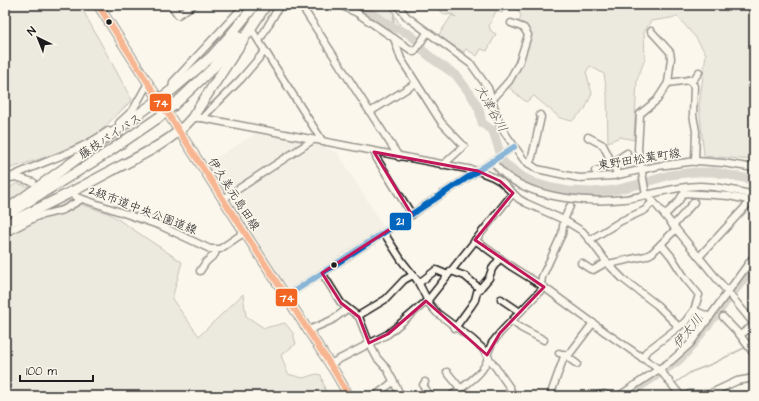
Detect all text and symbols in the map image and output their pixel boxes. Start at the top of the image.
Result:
unlabelled marker [104,17,114,27]
north arrow [18,18,58,58]
text: N [24,23,39,39]
water label: 大津谷川 [471,81,512,136]
line badge: 74 [149,93,172,112]
text: 74 [153,96,169,111]
street label: 藤枝バイパス [76,110,145,163]
street label: 東野田松葉町線 [596,145,682,174]
street label: 伊久美元島田線 [204,154,264,234]
street label: 2級市道中央公園道線 [86,182,199,239]
line badge: 21 [389,212,412,231]
text: 21 [395,214,404,229]
unlabelled marker [329,260,339,270]
line badge: 74 [275,288,298,307]
text: 74 [279,291,295,306]
water label: 伊太川 [669,311,707,352]
scale bar [20,357,93,383]
text: 100 m [26,363,57,380]

